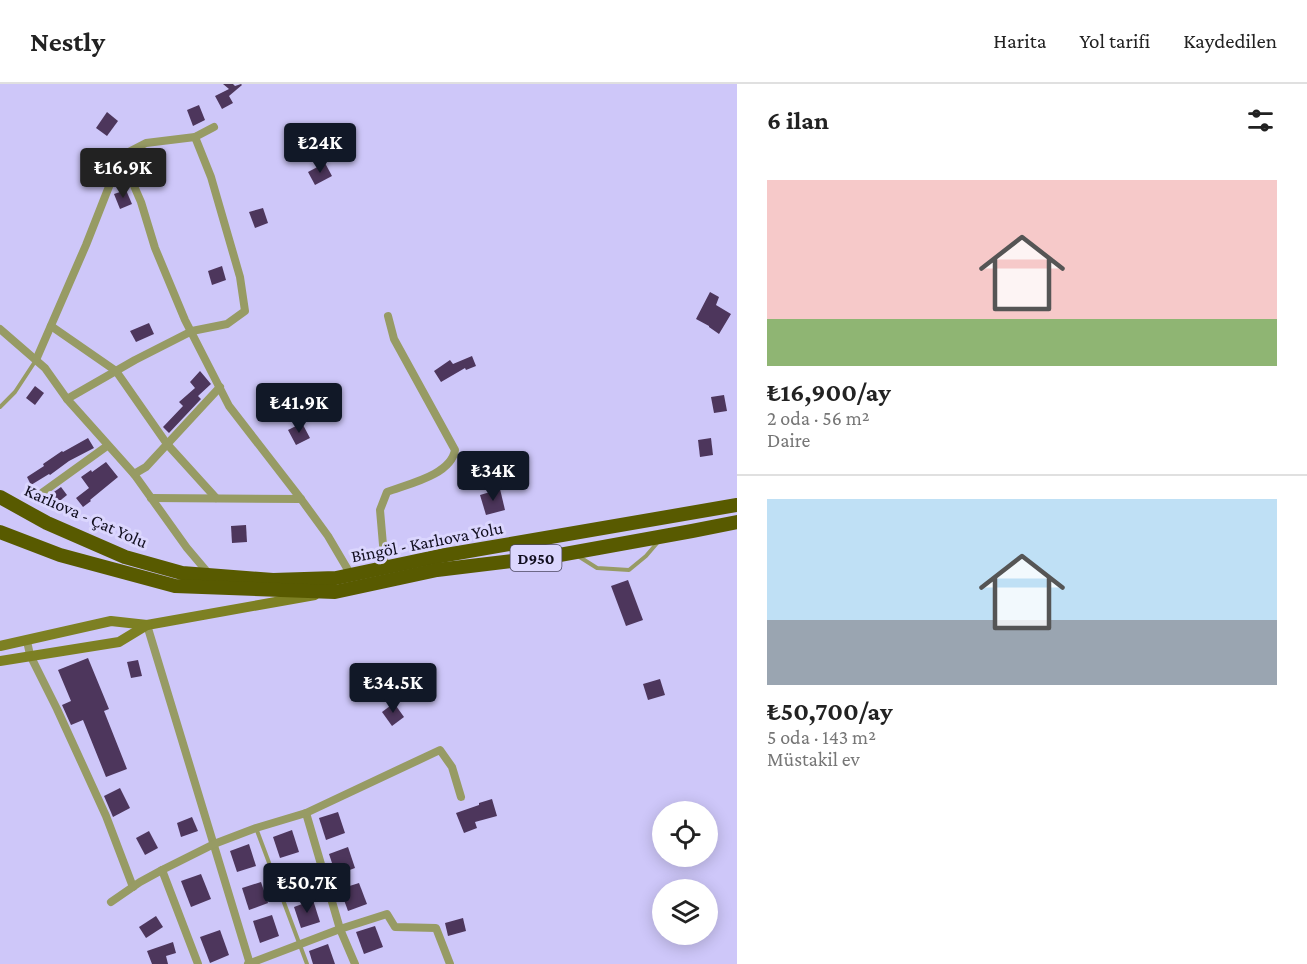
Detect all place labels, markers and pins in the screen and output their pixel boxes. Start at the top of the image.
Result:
pin: ₺24K [284,123,356,174]
pin: ₺16.9K [74,148,172,199]
pin: ₺41.9K [250,383,348,434]
pin: ₺34K [457,451,529,502]
pin: ₺34.5K [344,663,442,714]
pin: ₺50.7K [258,863,356,914]

